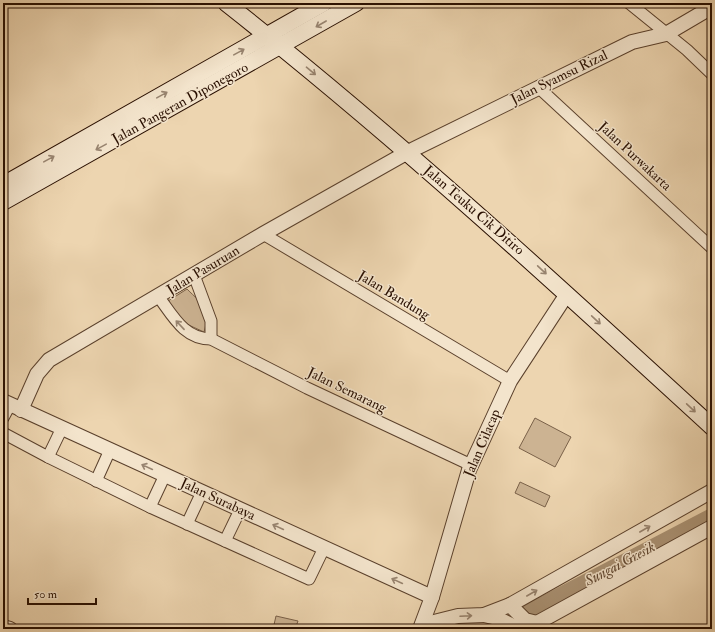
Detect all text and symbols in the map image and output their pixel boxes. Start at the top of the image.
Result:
one-way arrow [315,20,327,28]
street label: Jalan Syamsu Rizal [507,46,611,109]
one-way arrow [233,48,245,56]
street label: Jalan Pangeran Diponegoro [108,58,252,149]
one-way arrow [306,67,317,76]
one-way arrow [156,90,168,98]
street label: Jalan Purwakarta [594,117,675,194]
one-way arrow [95,144,107,152]
one-way arrow [43,154,55,162]
street label: Jalan Teuku Cik Ditiro [419,161,528,259]
street label: Jalan Pasuruan [163,242,242,299]
street label: Jalan Bandung [354,266,434,324]
one-way arrow [536,266,547,275]
one-way arrow [590,315,600,324]
one-way arrow [175,320,185,330]
street label: Jalan Semarang [304,363,390,417]
one-way arrow [686,404,696,413]
street label: Jalan Cilacap [460,406,505,481]
one-way arrow [142,463,154,470]
street label: Jalan Surabaya [176,474,258,525]
one-way arrow [273,523,285,530]
one-way arrow [639,525,651,532]
water label: Sungai Gresik [580,537,659,591]
one-way arrow [391,577,403,584]
scale bar [28,580,96,606]
text: 50 m [34,587,58,602]
one-way arrow [526,589,538,597]
one-way arrow [459,612,472,619]

